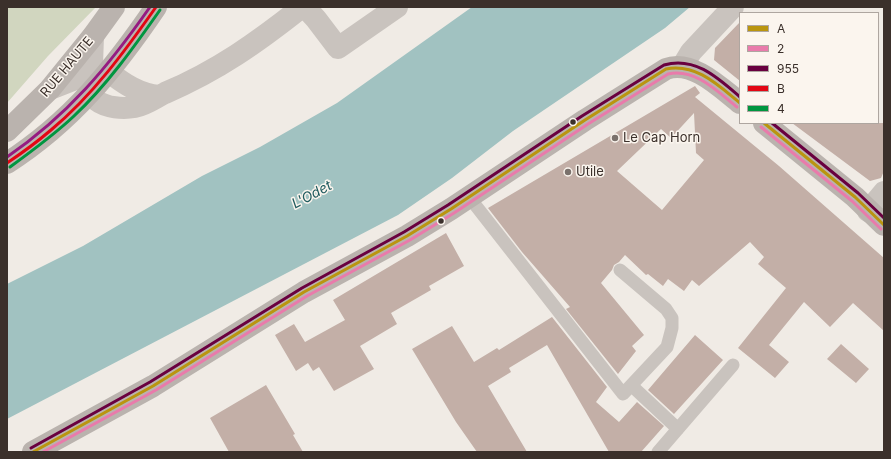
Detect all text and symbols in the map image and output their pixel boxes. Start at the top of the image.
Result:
legend [739,12,879,124]
text: A [777,21,785,36]
street label: RUE HAUTE [37,34,97,100]
text: 2 [777,41,784,56]
text: 955 [777,61,799,76]
text: B [777,81,785,96]
text: 4 [777,101,785,116]
unlabelled marker [568,117,578,127]
place label: Le Cap Horn [623,130,700,146]
marker: Le Cap Horn [610,133,620,143]
place label: Utile [576,164,604,180]
marker: Utile [563,167,573,177]
water label: L'Odet [289,178,335,212]
unlabelled marker [436,216,446,226]

